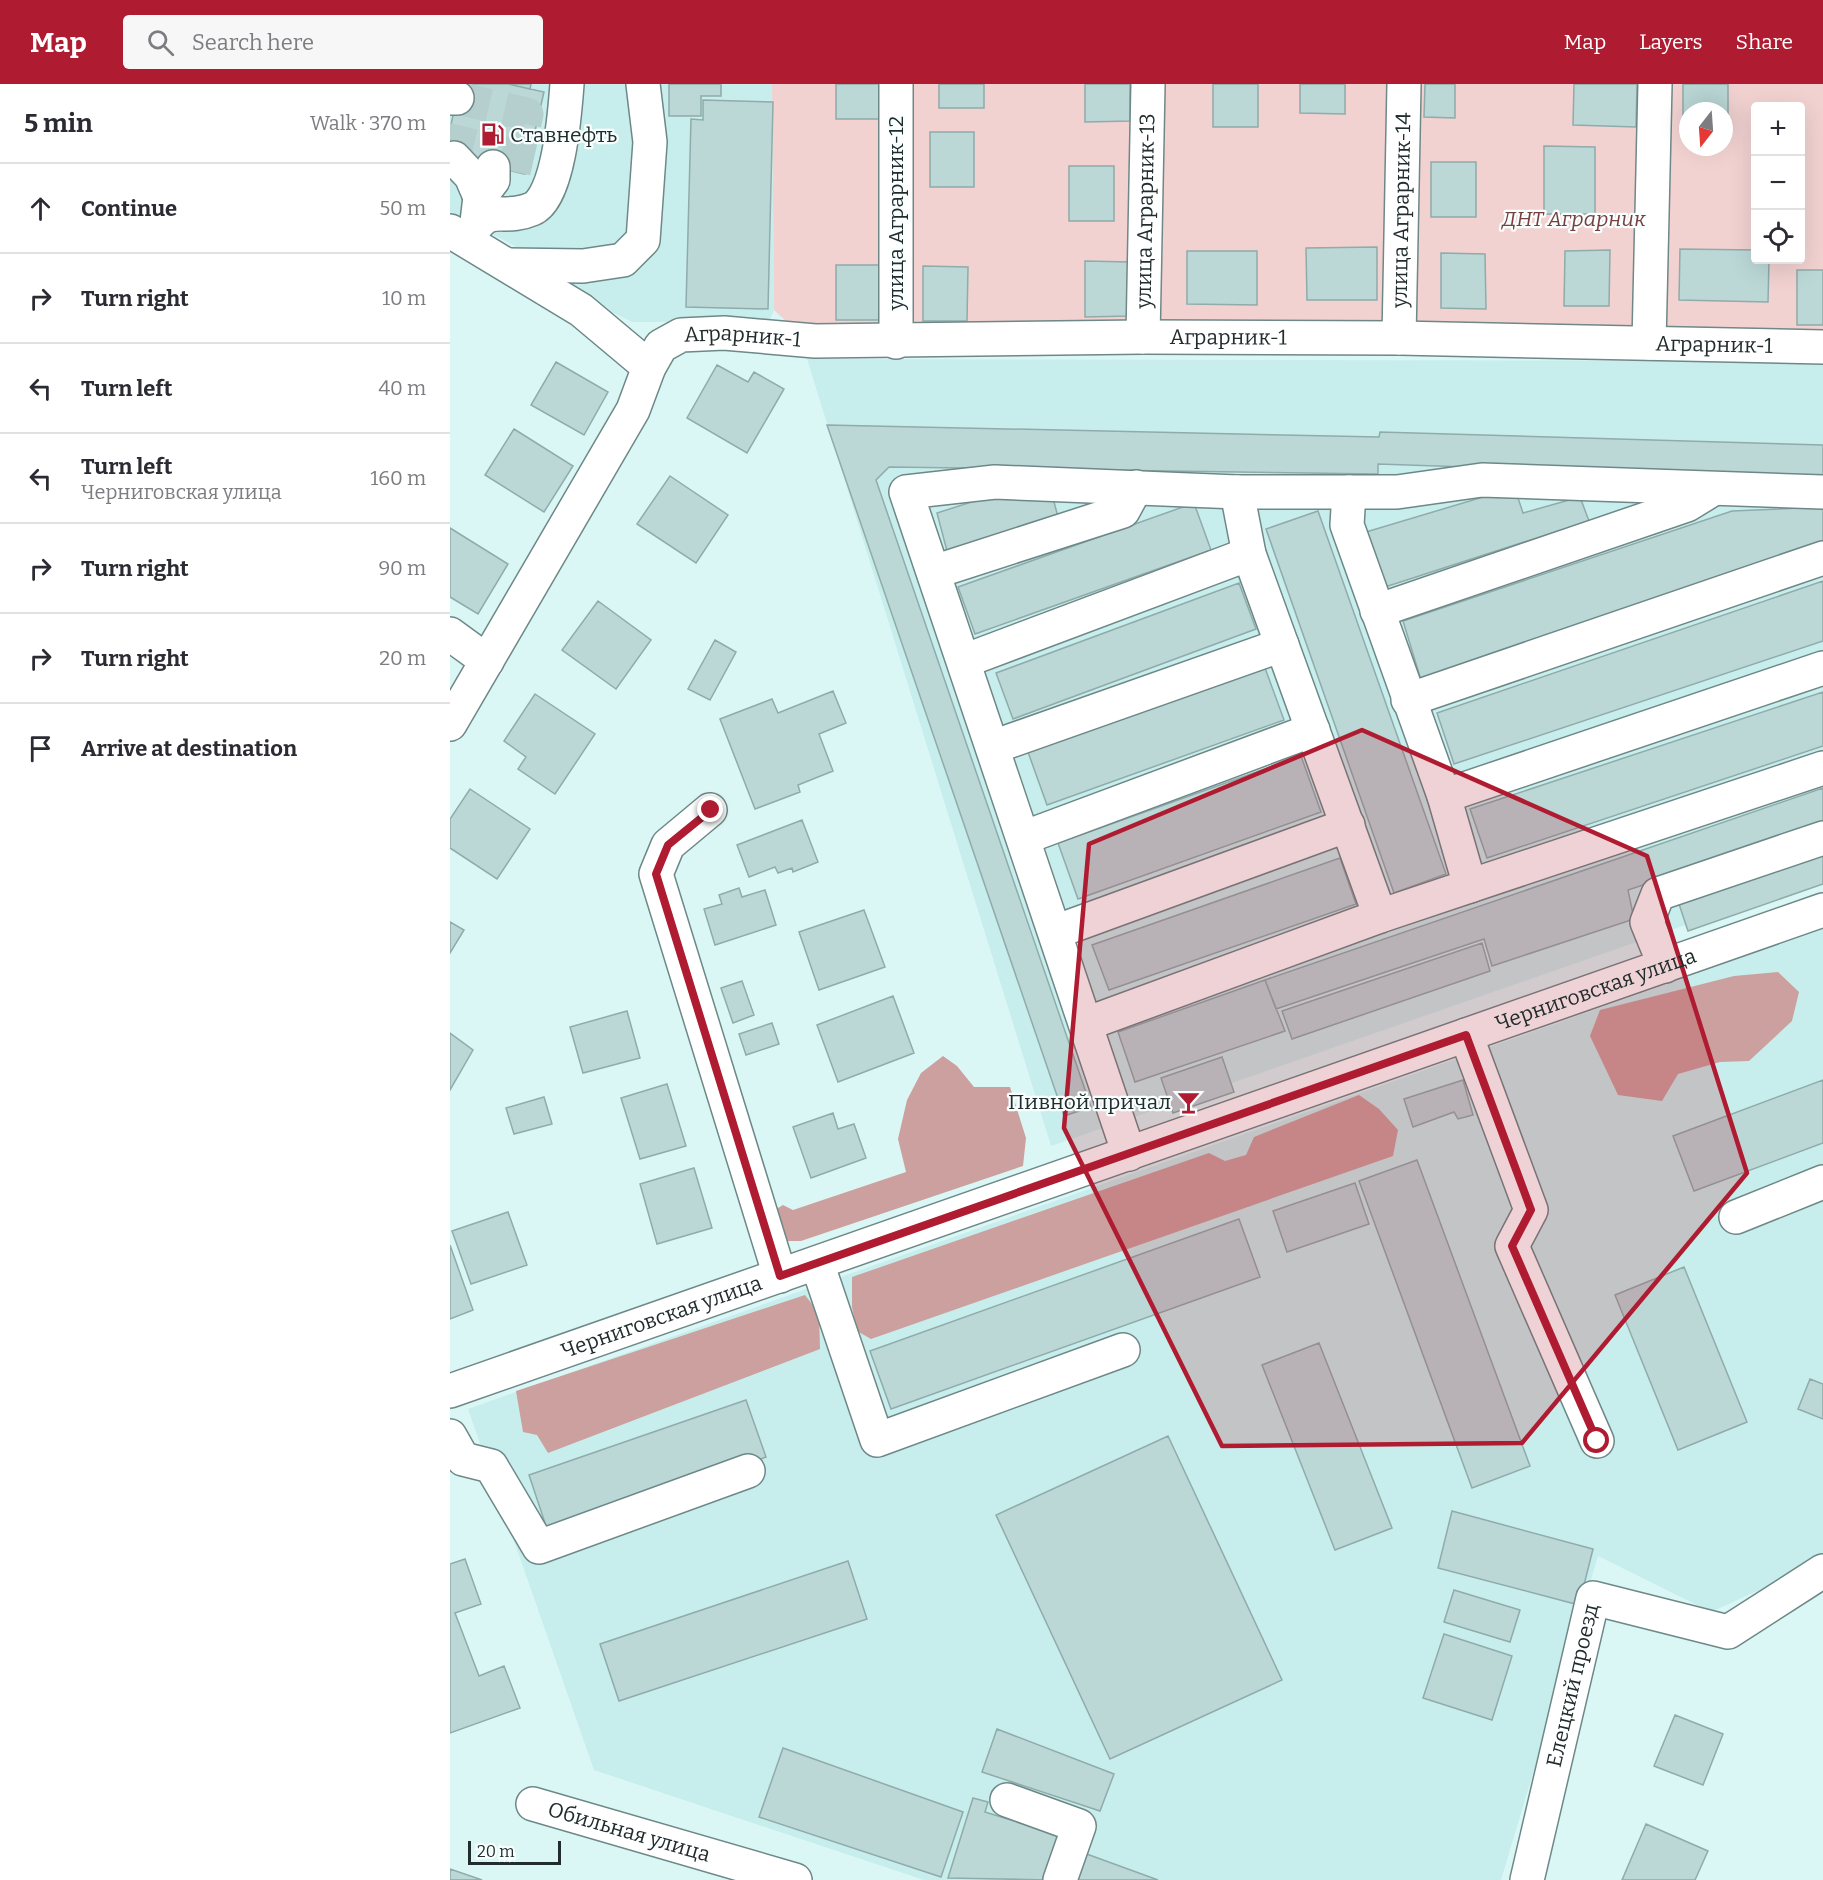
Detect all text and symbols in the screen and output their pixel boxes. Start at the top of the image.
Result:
search box [123,15,543,69]
text: Map [30,26,87,59]
icon: search [144,26,177,59]
text: Search here [192,29,314,56]
text: Map [1564,29,1606,55]
text: Layers [1639,29,1703,55]
text: Share [1736,29,1793,55]
north arrow [1679,102,1733,156]
map controls [1751,102,1805,264]
button: + [1751,102,1805,156]
text: 5 min [24,108,93,139]
text: Walk · 370 m [310,111,426,135]
street label: улица Аграрник-14 [1387,112,1416,309]
street label: улица Аграрник-13 [1131,113,1160,310]
street label: улица Аграрник-12 [883,116,909,311]
fuel station icon: Ставнефть [479,122,505,148]
place label: Ставнефть [510,122,617,148]
button: − [1751,156,1805,210]
icon: ahead [24,192,57,225]
text: Continue [81,195,177,222]
text: 50 m [379,196,426,220]
park label: ДНТ Аграрник [1500,206,1646,232]
button: locate [1751,210,1805,264]
icon: right [24,282,57,315]
text: Turn right [81,285,189,312]
text: 10 m [382,286,426,310]
street label: Аграрник-1 [684,320,802,353]
street label: Аграрник-1 [1170,324,1287,351]
street label: Аграрник-1 [1655,330,1773,359]
icon: left [24,372,57,405]
text: Turn left [81,375,173,402]
text: 40 m [378,376,426,400]
text: Turn left [81,453,173,480]
icon: left [24,462,57,495]
text: 160 m [370,466,426,490]
text: Черниговская улица [81,480,282,504]
icon: right [24,552,57,585]
text: Turn right [81,555,189,582]
text: 90 m [378,556,426,580]
icon: right [24,642,57,675]
text: Turn right [81,645,189,672]
text: 20 m [379,646,426,670]
icon: arrive [24,732,57,765]
text: Arrive at destination [81,735,297,762]
route end [697,796,723,822]
street label: Черниговская улица [1492,942,1700,1037]
place label: Пивной причал [1008,1089,1171,1115]
bar icon: Пивной причал [1176,1089,1202,1115]
street label: Черниговская улица [558,1270,766,1364]
route start [1583,1427,1609,1453]
street label: Елецкий проезд [1541,1601,1604,1770]
street label: Обильная улица [545,1796,714,1868]
scale bar [468,1838,561,1866]
text: 20 m [477,1842,514,1861]

